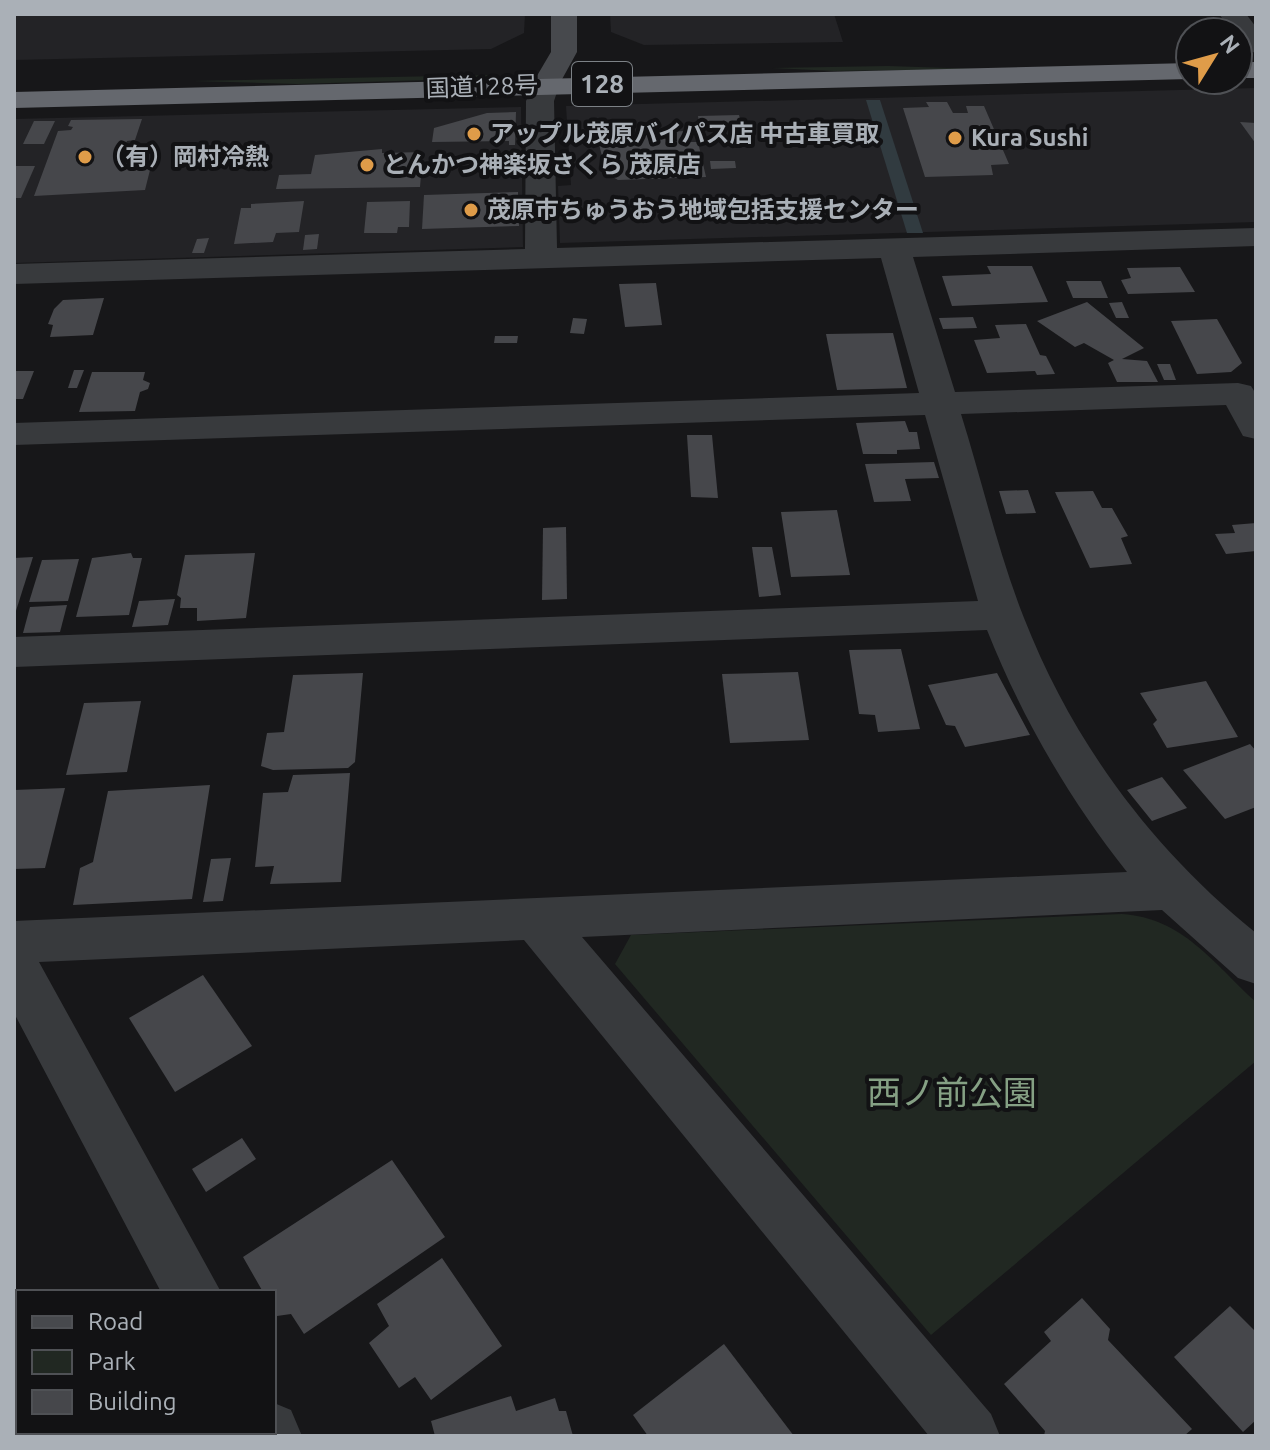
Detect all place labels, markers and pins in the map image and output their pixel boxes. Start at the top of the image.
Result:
place label: アップル茂原バイパス店 中古車買取 [490,120,879,147]
place label: Kura Sushi [971,124,1088,151]
marker: アップル茂原バイパス店 中古車買取 [465,125,483,143]
marker: Kura Sushi [946,129,964,147]
place label: （有）岡村冷熱 [101,143,269,170]
marker: （有）岡村冷熱 [76,148,94,166]
place label: とんかつ神楽坂さくら 茂原店 [383,151,701,178]
marker: とんかつ神楽坂さくら 茂原店 [358,156,376,174]
place label: 茂原市ちゅうおう地域包括支援センター [487,196,919,223]
marker: 茂原市ちゅうおう地域包括支援センター [462,201,480,219]

